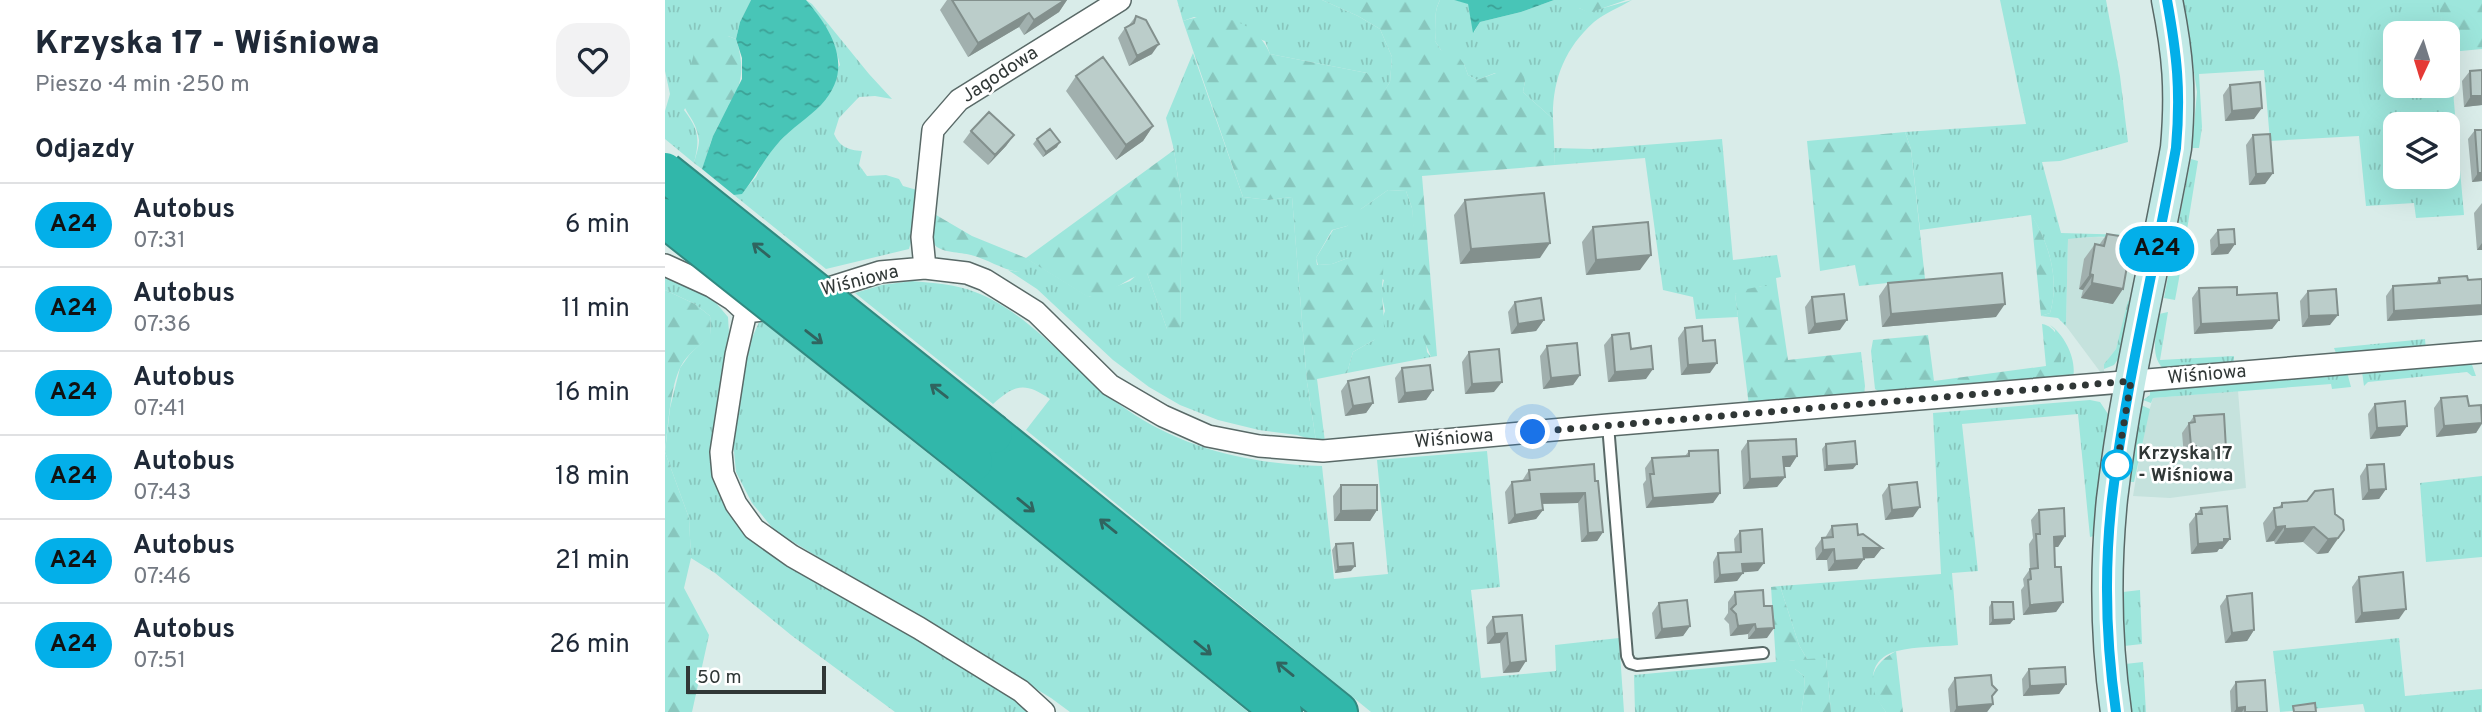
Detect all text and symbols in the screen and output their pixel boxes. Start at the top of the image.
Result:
north arrow [2383,21,2461,98]
map controls [2383,21,2460,189]
button: heart [556,23,630,97]
text: Krzyska 17 - Wiśniowa [35,24,380,66]
street label: Jagodowa [957,41,1043,109]
text: Pieszo · 4 min · 250 m [35,71,250,100]
button: layers [2383,112,2460,189]
text: Odjazdy [35,134,135,167]
text: Autobus [133,194,235,227]
text: 6 min [565,209,630,242]
text: A24 [50,210,97,240]
line badge: A24 [2117,226,2197,272]
text: 07:31 [133,227,186,256]
text: A24 [2133,234,2181,264]
one-way arrow [752,242,770,258]
street label: Wiśniowa [819,260,901,302]
text: Autobus [133,278,235,311]
text: 11 min [561,293,630,326]
text: A24 [50,294,97,324]
text: 07:36 [133,311,191,340]
one-way arrow [804,330,823,345]
street label: Wiśniowa [2167,360,2247,390]
text: Autobus [133,362,235,395]
text: 16 min [555,377,630,410]
text: A24 [50,378,97,408]
one-way arrow [930,384,949,399]
text: 07:41 [133,395,186,424]
your location [1515,414,1550,449]
street label: Wiśniowa [1414,424,1494,454]
place label: Krzyska 17 - Wiśniowa [2138,442,2233,488]
text: Autobus [133,446,235,479]
marker: Krzyska 17 - Wiśniowa [2102,450,2132,480]
text: 18 min [555,461,630,494]
text: A24 [50,462,97,492]
text: 07:43 [133,479,191,508]
one-way arrow [1017,497,1035,513]
one-way arrow [1100,518,1118,534]
text: Autobus [133,530,235,563]
text: 21 min [555,545,630,578]
text: A24 [50,546,97,576]
text: 07:46 [133,563,191,592]
text: Autobus [133,614,235,647]
text: 26 min [549,629,630,662]
text: A24 [50,630,97,660]
one-way arrow [1194,641,1212,656]
text: 07:51 [133,647,186,676]
one-way arrow [1277,661,1295,677]
scale bar [686,663,826,695]
text: 50 m [697,666,742,690]

